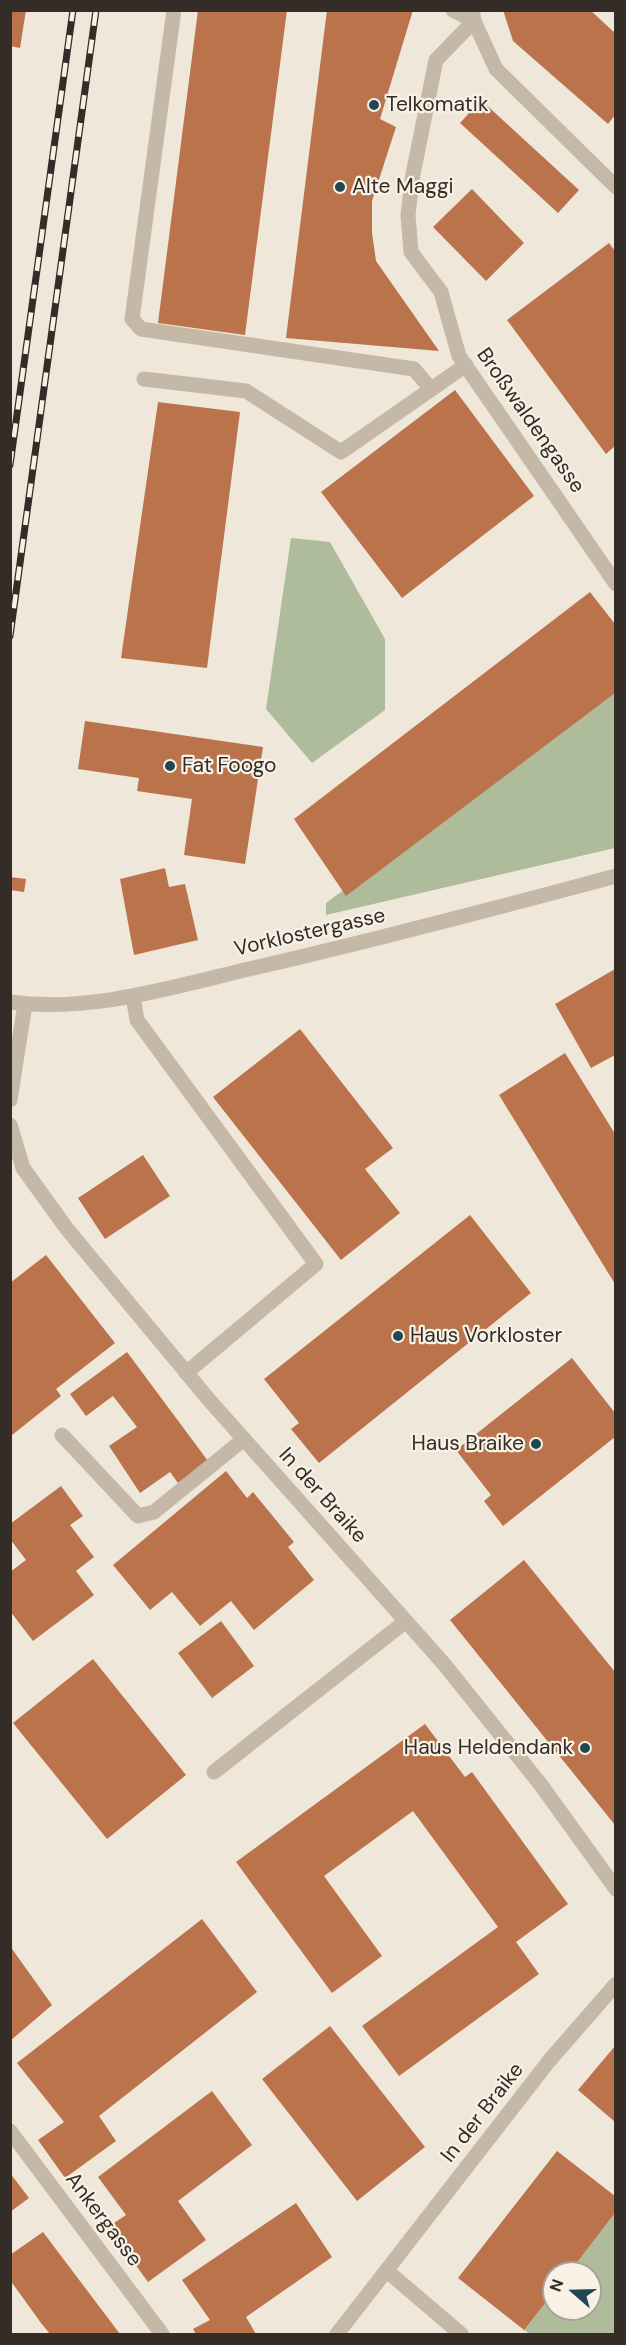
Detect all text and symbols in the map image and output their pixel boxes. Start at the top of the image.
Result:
place label: Telkomatik [386,92,488,118]
marker: Telkomatik [367,98,381,112]
place label: Alte Maggi [352,174,454,200]
marker: Alte Maggi [333,180,347,194]
street label: Broßwaldengasse [471,344,589,498]
place label: Fat Foogo [182,753,276,779]
marker: Fat Foogo [163,759,177,773]
street label: Vorklostergasse [232,903,388,963]
place label: Haus Vorkloster [410,1323,562,1349]
marker: Haus Vorkloster [391,1329,405,1343]
place label: Haus Braike [411,1431,524,1457]
marker: Haus Braike [529,1437,543,1451]
street label: In der Braike [273,1443,371,1549]
place label: Haus Heldendank [404,1735,573,1761]
marker: Haus Heldendank [578,1741,592,1755]
street label: In der Braike [436,2058,530,2168]
street label: Ankergasse [59,2168,147,2272]
north arrow [542,2261,602,2321]
text: N [545,2276,568,2294]

